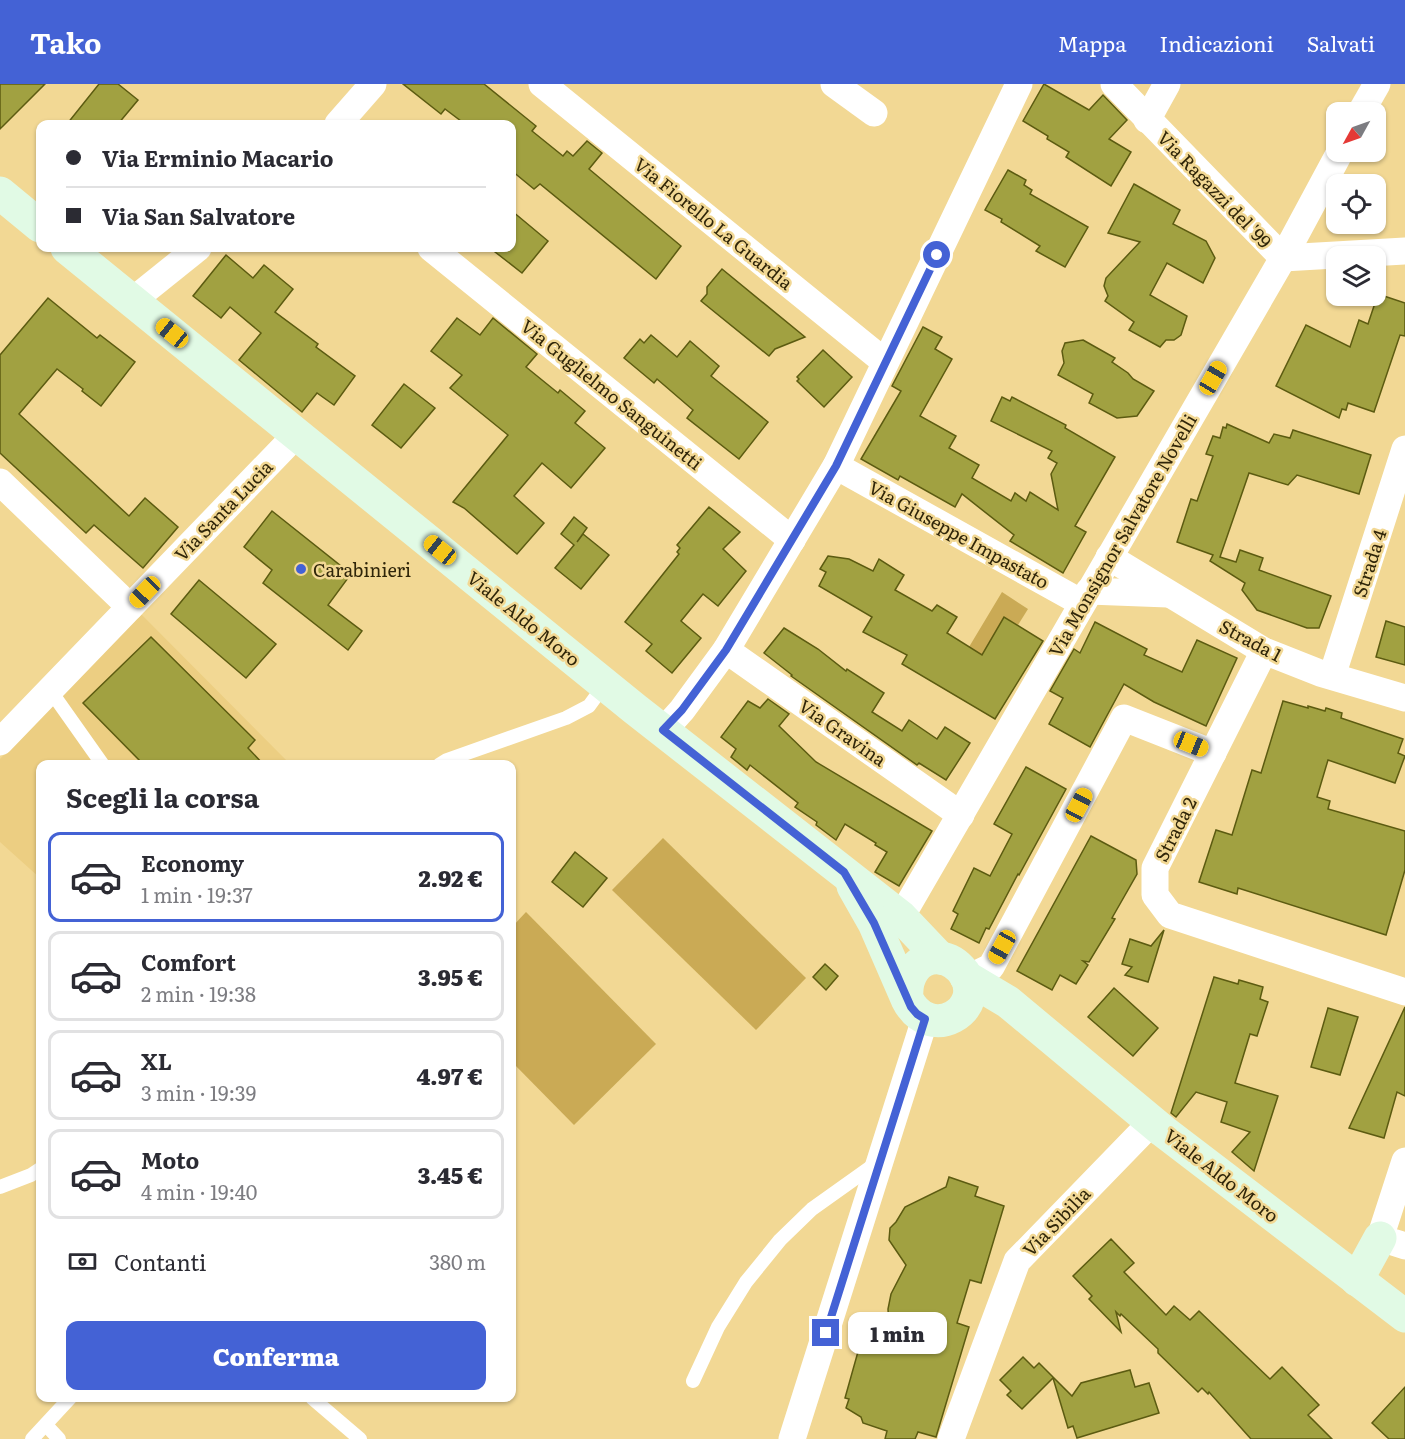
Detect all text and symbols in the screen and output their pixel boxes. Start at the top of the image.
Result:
text: Tako [30,21,102,63]
text: Mappa [1058,27,1127,58]
text: Indicazioni [1160,27,1274,58]
text: Salvati [1307,27,1375,58]
north arrow [1326,102,1386,162]
map controls [1326,102,1386,306]
street label: Via Ragazzi del '99 [1152,124,1278,254]
text: Via Erminio Macario [102,141,334,174]
street label: Via Fiorello La Guardia [629,150,799,296]
button: locate [1326,174,1386,234]
text: Via San Salvatore [102,199,295,232]
route start [923,241,950,268]
button: layers [1326,246,1386,306]
street label: Via Guglielmo Sanguinetti [515,312,709,476]
car [152,315,192,351]
car [1196,358,1230,398]
street label: Via Monsignor Salvatore Novelli [1041,409,1203,661]
street label: Via Santa Lucia [168,453,279,567]
street label: Via Giuseppe Impastato [864,473,1054,595]
street label: Strada 4 [1345,526,1393,600]
car [420,532,460,568]
place label: Carabinieri [313,556,411,583]
marker: Carabinieri [294,562,308,576]
street label: Viale Aldo Moro [462,564,586,672]
car [126,573,164,611]
street label: Strada 1 [1215,612,1287,668]
street label: Via Gravina [794,692,893,772]
car [1171,729,1211,759]
text: Scegli la corsa [66,776,259,816]
car [1063,785,1095,825]
street label: Strada 2 [1147,792,1203,866]
text: Economy [141,846,244,879]
icon: car [69,850,123,904]
text: 2.92 € [418,861,483,894]
text: 1 min · 19:37 [141,879,253,909]
car [985,927,1019,967]
text: Comfort [141,945,236,978]
icon: car [69,949,123,1003]
text: 3.95 € [418,960,483,993]
text: 2 min · 19:38 [141,978,256,1008]
text: XL [141,1044,172,1077]
icon: car [69,1048,123,1102]
text: 4.97 € [416,1059,483,1092]
text: 3 min · 19:39 [141,1077,256,1107]
street label: Viale Aldo Moro [1159,1122,1285,1228]
text: Moto [141,1143,199,1176]
icon: car [69,1147,123,1201]
text: 3.45 € [418,1158,483,1191]
text: 4 min · 19:40 [141,1176,257,1206]
street label: Via Sibilia [1016,1180,1096,1262]
icon: cash [66,1245,99,1278]
text: Contanti [114,1245,206,1278]
text: 380 m [429,1246,486,1276]
callout: 1 min [847,1312,946,1354]
text: 1 min [870,1318,925,1348]
route end [812,1319,839,1346]
button: Conferma [66,1321,486,1390]

